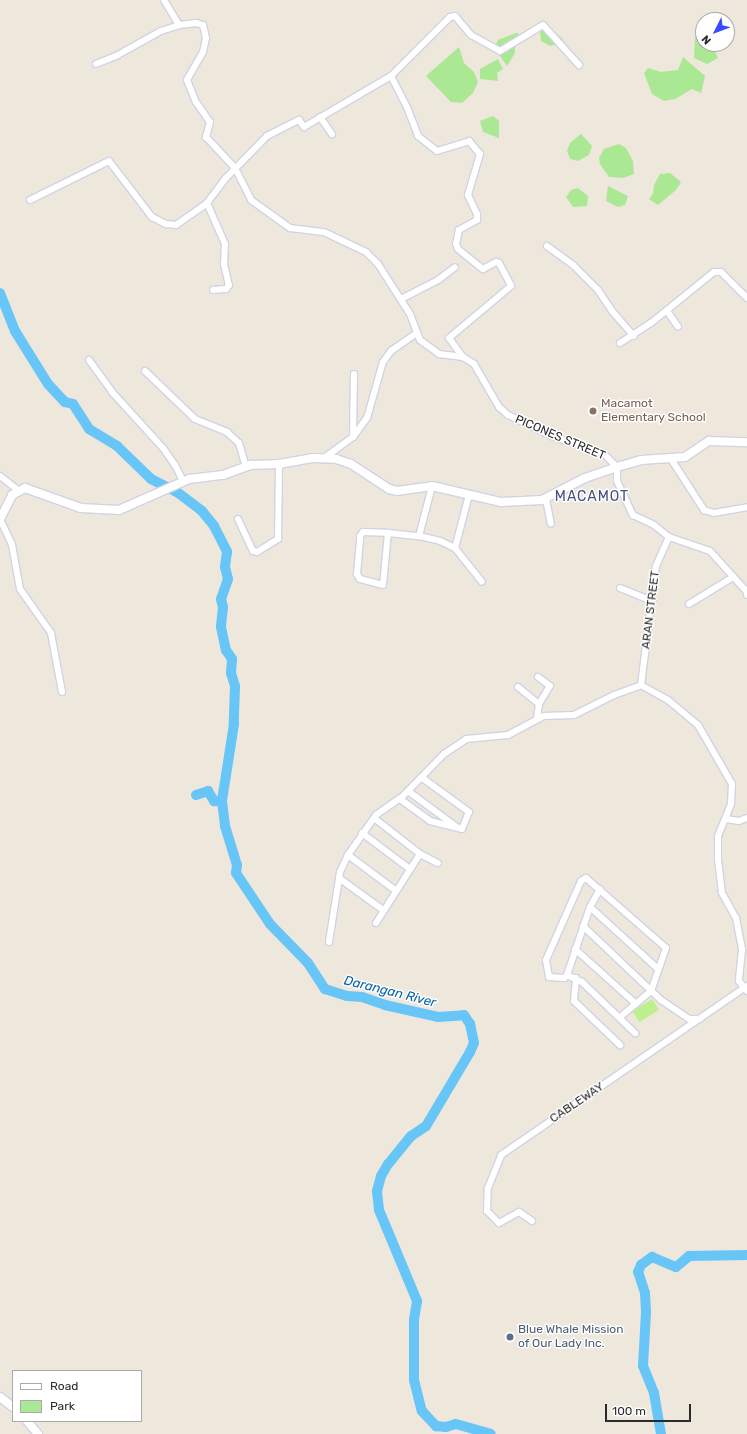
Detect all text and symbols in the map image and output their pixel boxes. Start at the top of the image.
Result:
north arrow [695,12,735,52]
text: N [699,32,714,47]
place label: Macamot Elementary School [601,397,706,425]
marker: Macamot Elementary School [588,406,598,416]
street label: PICONES STREET [513,412,607,464]
district label: MACAMOT [555,489,629,505]
street label: ARAN STREET [639,570,663,650]
water label: Darangan River [342,973,438,1011]
street label: CABLEWAY [547,1080,607,1126]
place label: Blue Whale Mission of Our Lady Inc. [518,1323,624,1351]
marker: Blue Whale Mission of Our Lady Inc. [505,1332,515,1342]
legend [12,1370,142,1422]
text: Road [50,1379,78,1393]
scale bar [607,1396,693,1422]
text: Park [50,1399,75,1413]
text: 100 m [612,1404,646,1418]

